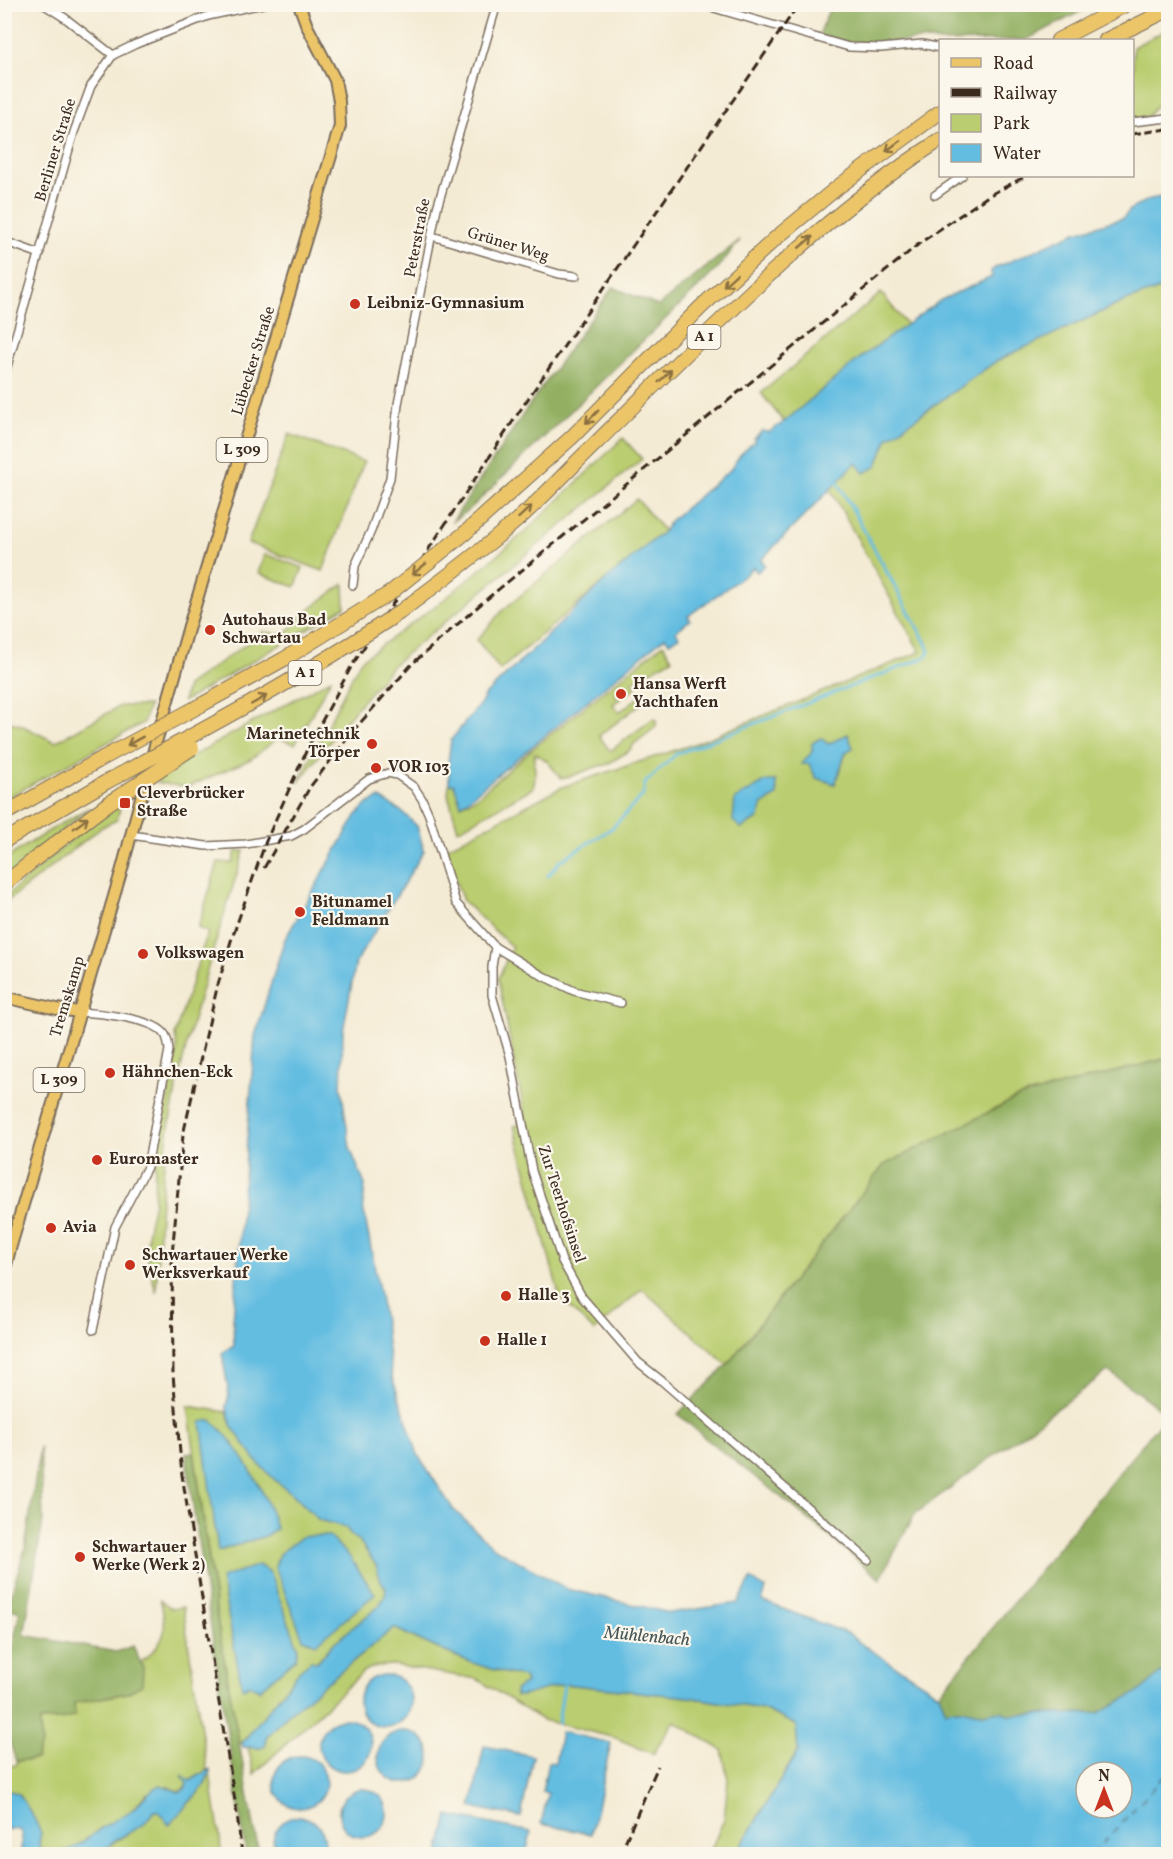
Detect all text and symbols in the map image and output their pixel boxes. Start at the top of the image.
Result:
legend [939,39,1134,177]
text: Road [993,52,1034,77]
text: Railway [993,82,1057,107]
street label: Berliner Straße [30,96,82,204]
text: Park [993,112,1030,137]
one-way arrow [885,139,901,152]
text: Water [993,142,1041,167]
street label: Peterstraße [400,196,436,280]
street label: Grüner Weg [464,222,552,268]
one-way arrow [798,236,814,249]
one-way arrow [723,273,738,287]
place label: Leibniz-Gymnasium [367,293,524,315]
marker: Leibniz-Gymnasium [348,297,362,311]
street label: Lübecker Straße [227,304,281,418]
road number: A 1 [688,325,720,349]
one-way arrow [657,369,672,383]
one-way arrow [585,410,599,425]
road number: L 309 [216,438,268,462]
one-way arrow [517,505,532,519]
one-way arrow [412,563,428,576]
place label: Autohaus Bad Schwartau [222,610,327,650]
marker: Autohaus Bad Schwartau [203,623,217,637]
road number: A 1 [288,661,322,685]
place label: Hansa Werft Yachthafen [633,674,727,714]
marker: Hansa Werft Yachthafen [614,687,628,701]
one-way arrow [250,693,267,705]
place label: Marinetechnik Törper [246,724,360,764]
one-way arrow [127,735,144,747]
marker: Marinetechnik Törper [365,737,379,751]
place label: VOR 103 [388,757,449,779]
marker: VOR 103 [369,761,383,775]
place label: Cleverbrücker Straße [137,783,245,823]
marker: Cleverbrücker Straße [118,796,132,810]
one-way arrow [73,817,89,830]
place label: Bitunamel Feldmann [312,892,393,932]
marker: Bitunamel Feldmann [293,905,307,919]
place label: Volkswagen [155,943,245,965]
marker: Volkswagen [136,947,150,961]
street label: Tremskamp [45,954,91,1040]
place label: Hähnchen-Eck [122,1062,233,1084]
marker: Hähnchen-Eck [103,1066,117,1080]
road number: L 309 [34,1068,84,1092]
street label: Zur Teerhofsinsel [532,1142,590,1266]
place label: Euromaster [109,1149,199,1171]
marker: Euromaster [90,1153,104,1167]
place label: Avia [63,1217,97,1239]
marker: Avia [44,1221,58,1235]
place label: Schwartauer Werke Werksverkauf [142,1245,288,1285]
marker: Schwartauer Werke Werksverkauf [123,1258,137,1272]
place label: Halle 3 [518,1285,570,1307]
marker: Halle 3 [499,1289,513,1303]
place label: Halle 1 [497,1330,547,1352]
marker: Halle 1 [478,1334,492,1348]
place label: Schwartauer Werke (Werk 2) [92,1537,205,1577]
marker: Schwartauer Werke (Werk 2) [73,1550,87,1564]
water label: Mühlenbach [602,1621,691,1653]
north arrow [1074,1760,1134,1820]
text: N [1098,1766,1110,1788]

